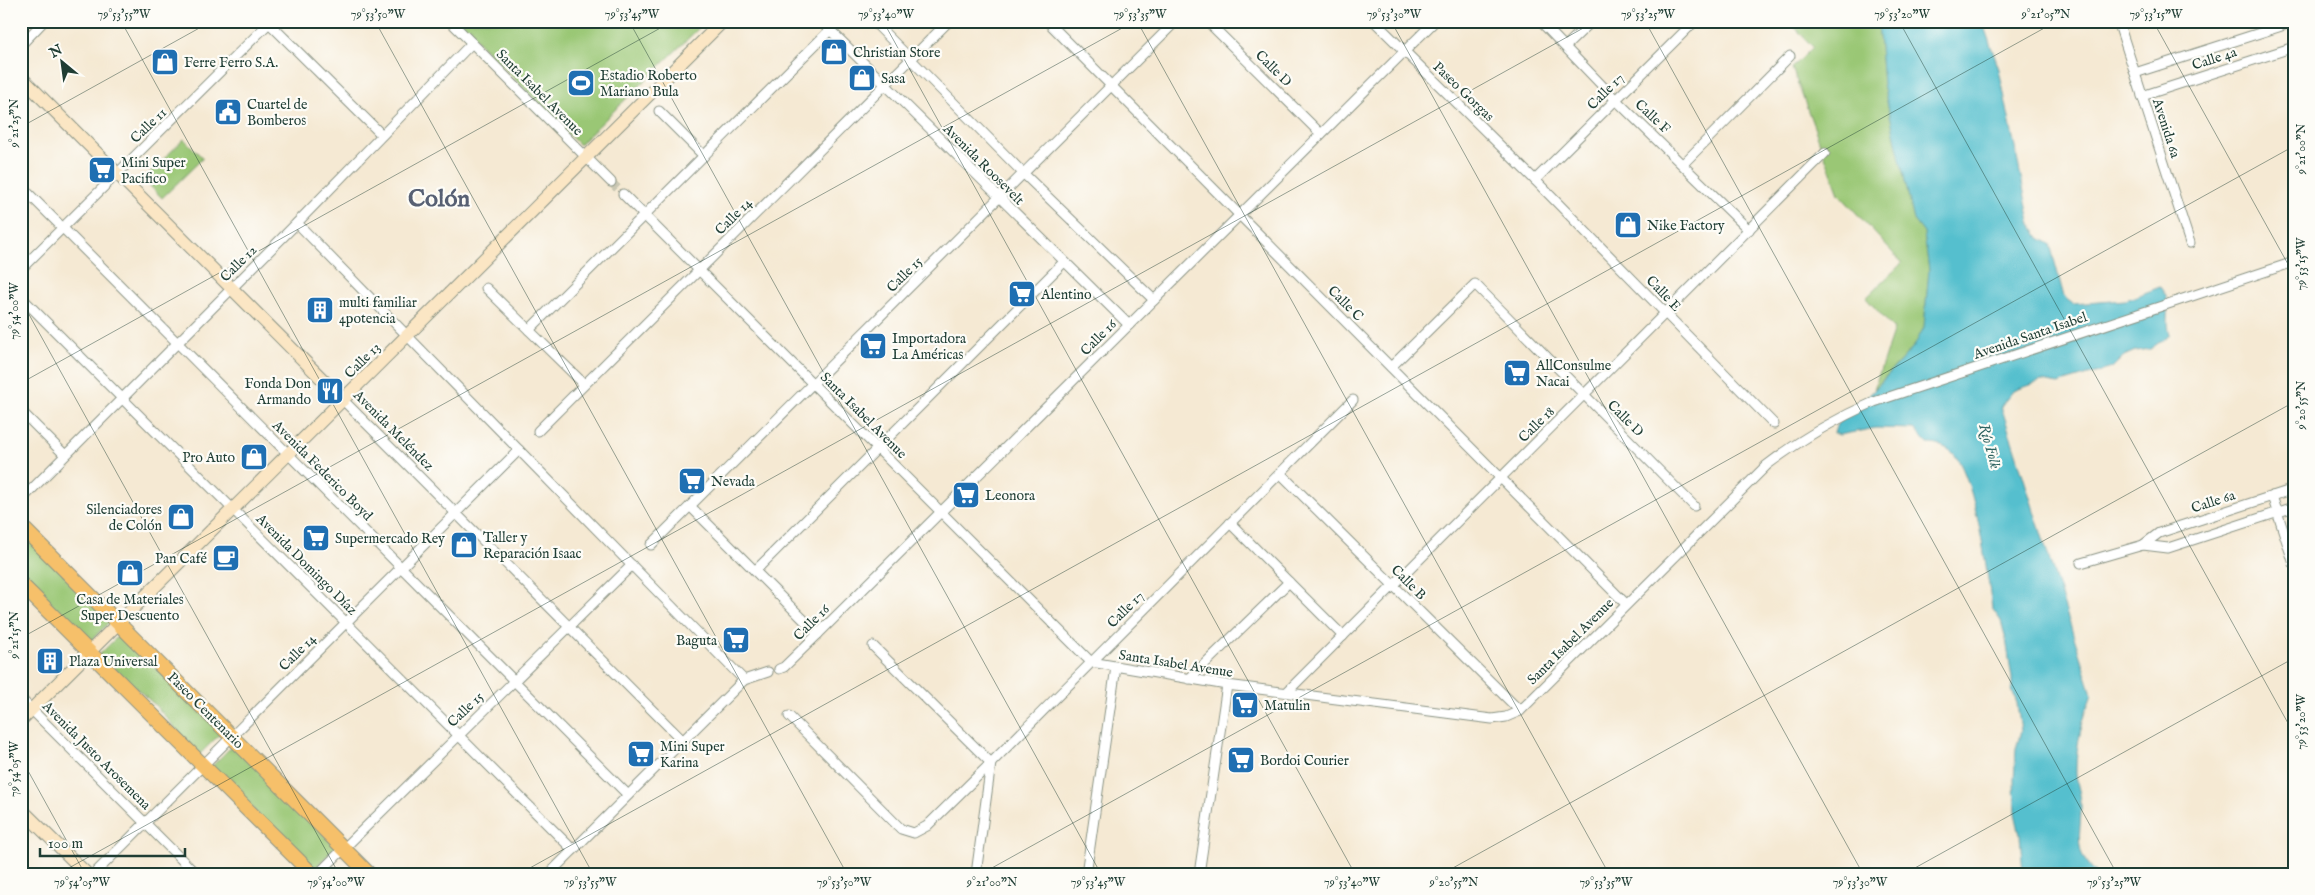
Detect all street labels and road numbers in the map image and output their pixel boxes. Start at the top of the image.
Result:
street label: Calle 4a [2190,43,2240,75]
street label: Santa Isabel Avenue [492,46,587,140]
street label: Calle D [1251,47,1295,91]
street label: Paseo Gorgas [1429,58,1498,125]
street label: Calle 17 [1583,69,1628,114]
street label: Avenida 6a [2148,95,2184,161]
street label: Calle F [1631,96,1674,138]
street label: Calle 11 [127,104,171,147]
street label: Avenida Roosevelt [938,120,1028,209]
street label: Calle 14 [711,194,756,239]
street label: Calle 12 [216,241,261,286]
street label: Calle 15 [883,253,926,296]
street label: Calle E [1642,272,1685,316]
street label: Calle C [1324,282,1367,325]
street label: Avenida Santa Isabel [1970,308,2090,364]
street label: Calle 16 [1077,315,1121,360]
street label: Calle 13 [341,339,384,382]
street label: Santa Isabel Avenue [816,369,911,463]
street label: Avenida Meléndez [348,386,438,475]
street label: Calle D [1603,397,1647,441]
street label: Calle 18 [1515,403,1559,447]
street label: Avenida Federico Boyd [268,416,377,525]
street label: Calle 6a [2189,486,2238,517]
street label: Avenida Domingo Díaz [251,510,361,619]
street label: Calle B [1387,561,1430,604]
street label: Calle 17 [1103,587,1148,632]
street label: Santa Isabel Avenue [1524,594,1618,689]
street label: Calle 16 [790,600,834,645]
street label: Calle 14 [275,630,320,675]
street label: Santa Isabel Avenue [1118,646,1235,682]
street label: Paseo Centenario [163,669,248,753]
street label: Calle 15 [444,688,488,731]
street label: Avenida Justo Arosemena [37,697,155,815]

